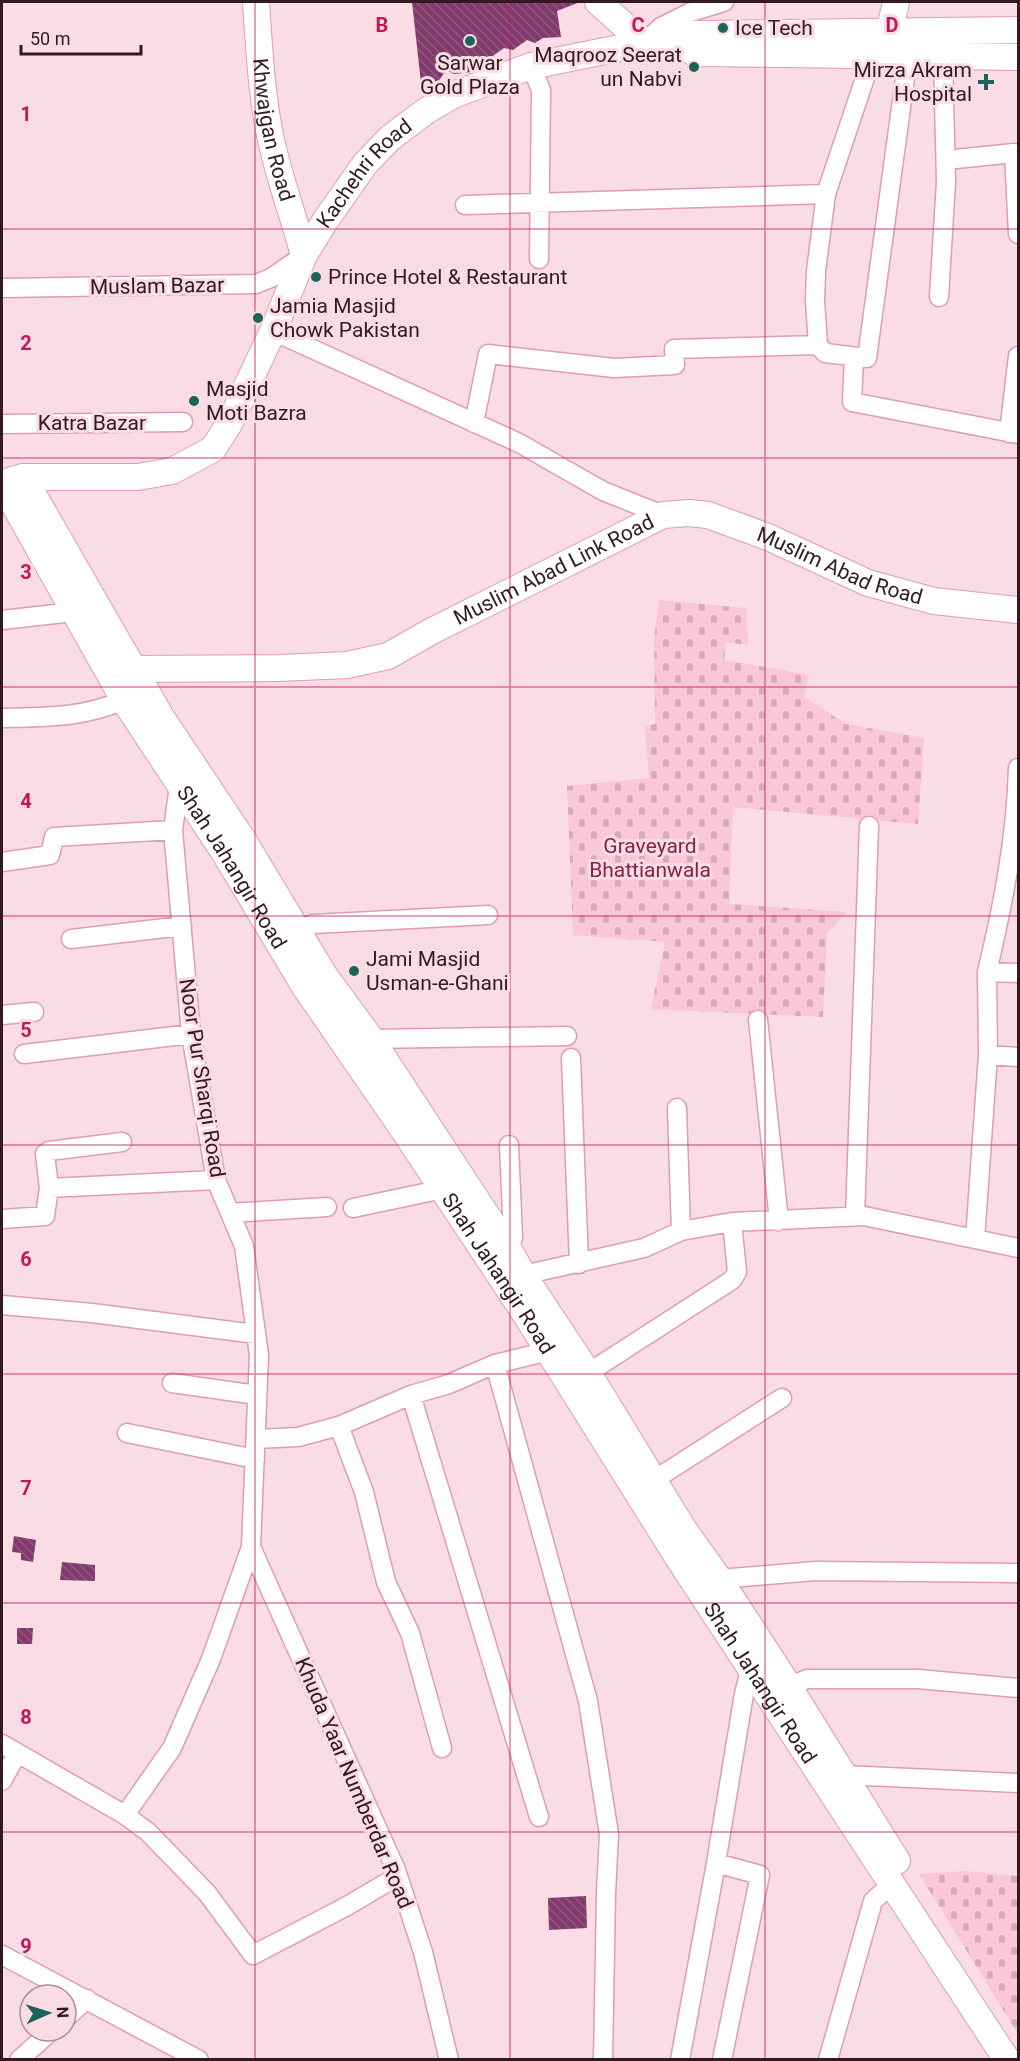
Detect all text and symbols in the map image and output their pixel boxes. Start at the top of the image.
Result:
text: B [376,13,388,37]
text: C [631,13,645,37]
text: D [886,13,899,37]
place label: Ice Tech [735,16,813,40]
scale bar [21,18,141,56]
marker: Ice Tech [716,21,730,35]
text: 50 m [30,28,70,49]
marker: Sarwar Gold Plaza [463,34,477,48]
place label: Maqrooz Seerat un Nabvi [534,43,682,91]
place label: Sarwar Gold Plaza [420,51,520,99]
street label: Khwajgan Road [248,57,299,204]
place label: Mirza Akram Hospital [854,58,972,106]
marker: Maqrooz Seerat un Nabvi [687,60,701,74]
marker: Mirza Akram Hospital [977,73,995,91]
text: 1 [20,102,32,126]
street label: Kachehri Road [312,114,416,233]
place label: Prince Hotel & Restaurant [328,265,567,289]
marker: Prince Hotel & Restaurant [309,270,323,284]
street label: Muslam Bazar [90,273,224,299]
place label: Jamia Masjid Chowk Pakistan [270,294,420,342]
marker: Jamia Masjid Chowk Pakistan [251,311,265,325]
text: 2 [20,331,32,355]
place label: Masjid Moti Bazra [206,377,307,425]
marker: Masjid Moti Bazra [187,394,201,408]
street label: Katra Bazar [38,411,146,435]
street label: Muslim Abad Link Road [450,510,658,630]
street label: Muslim Abad Road [754,522,925,609]
text: 3 [20,560,32,584]
street label: Shah Jahangir Road [172,781,291,953]
text: 4 [20,789,32,813]
park label: Graveyard Bhattianwala [589,834,711,882]
place label: Jami Masjid Usman-e-Ghani [366,947,509,995]
marker: Jami Masjid Usman-e-Ghani [347,964,361,978]
street label: Noor Pur Sharqi Road [174,977,230,1179]
text: 5 [20,1018,32,1042]
street label: Shah Jahangir Road [437,1189,559,1359]
text: 6 [20,1247,32,1271]
text: 7 [20,1476,32,1500]
street label: Shah Jahangir Road [699,1598,821,1768]
street label: Khuda Yaar Numberdar Road [290,1654,418,1912]
text: 8 [20,1705,32,1729]
text: 9 [20,1934,32,1958]
north arrow [18,1983,78,2043]
text: N [53,2006,72,2018]

